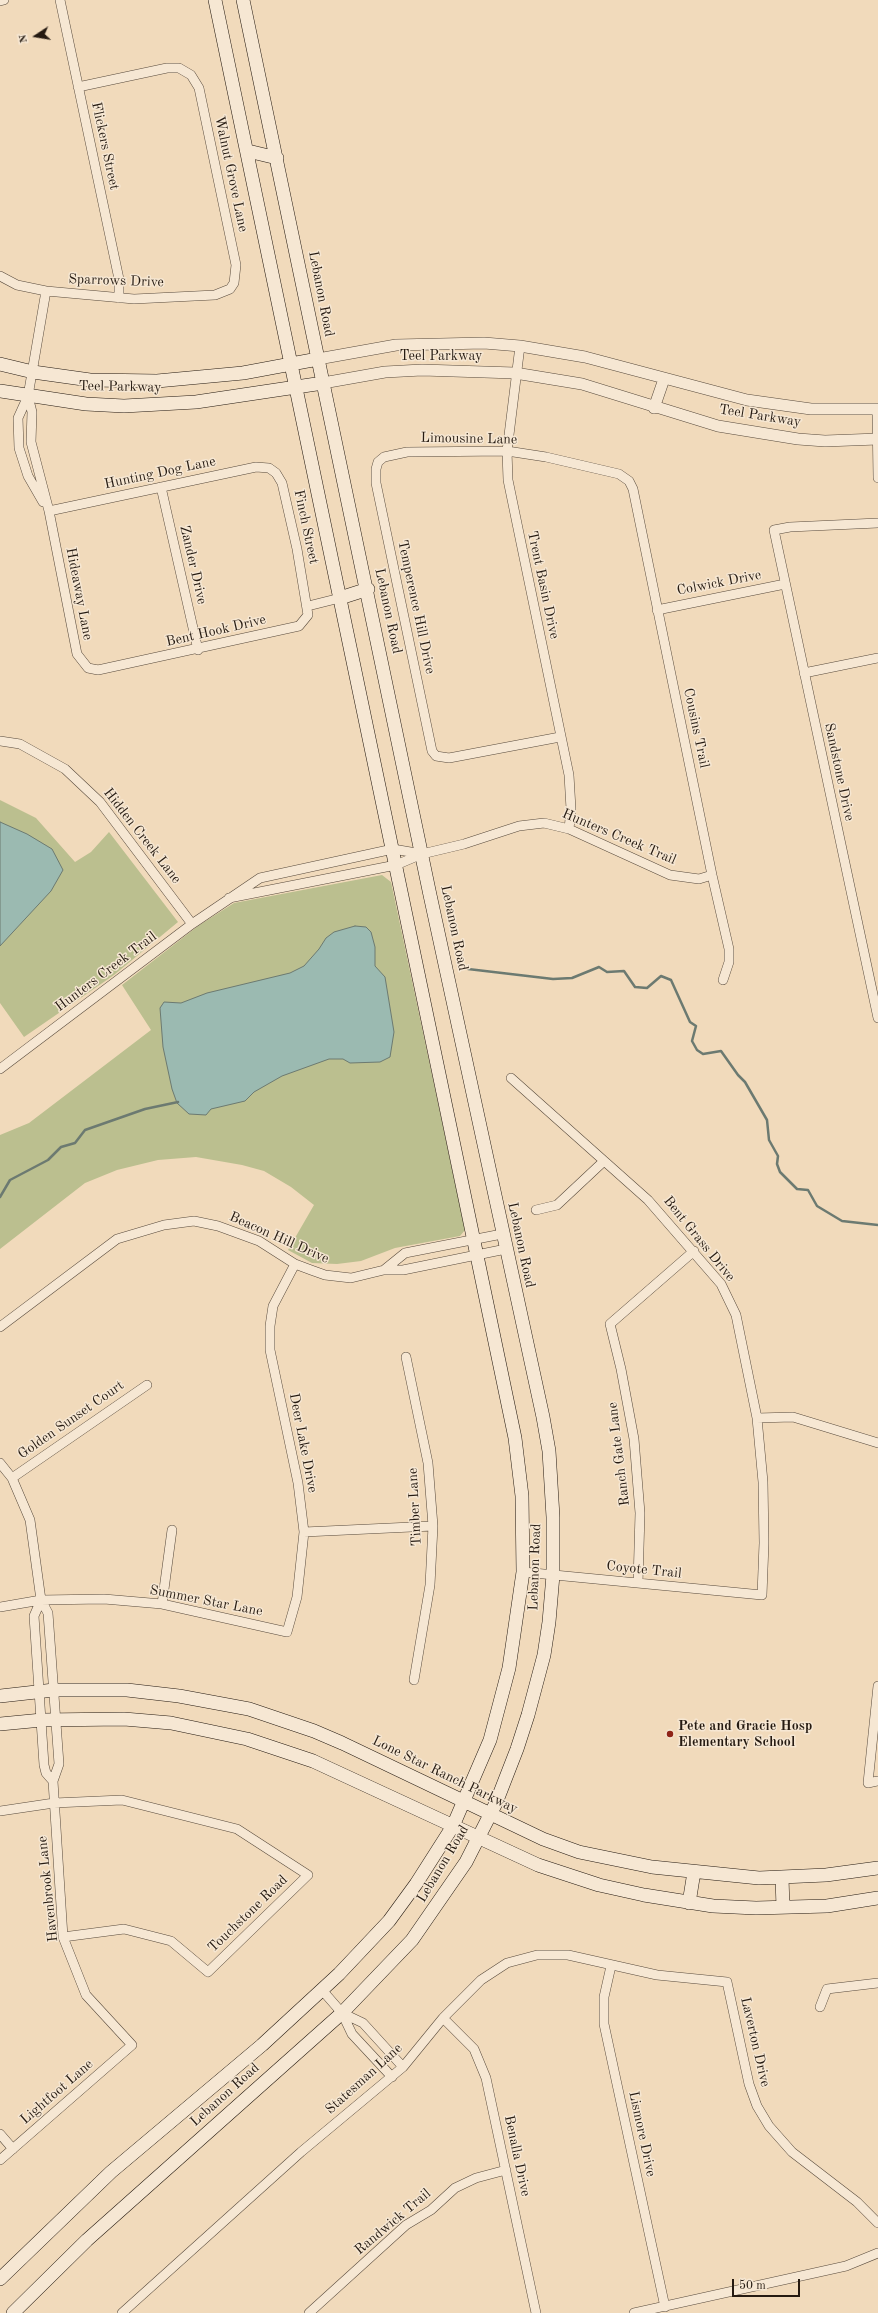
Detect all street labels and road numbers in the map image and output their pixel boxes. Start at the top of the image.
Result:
street label: Flickers Street [87,100,123,192]
street label: Walnut Grove Lane [211,115,251,233]
street label: Lebanon Road [304,250,338,338]
street label: Sparrows Drive [68,271,164,291]
street label: Teel Parkway [400,348,482,364]
street label: Teel Parkway [78,378,162,396]
street label: Teel Parkway [718,401,802,431]
street label: Limousine Lane [420,430,518,448]
street label: Hunting Dog Lane [103,453,217,493]
street label: Finch Street [290,488,322,566]
street label: Zander Drive [176,524,210,606]
street label: Trent Basin Drive [523,529,563,641]
street label: Temperence Hill Drive [394,539,438,675]
street label: Hideaway Lane [62,546,96,642]
street label: Lebanon Road [371,567,405,655]
street label: Colwick Drive [675,567,763,599]
street label: Bent Hook Drive [164,611,268,651]
street label: Cousins Trail [679,686,713,770]
street label: Sandstone Drive [820,721,858,823]
street label: Hidden Creek Lane [99,785,185,887]
street label: Hunters Creek Trail [559,805,679,869]
street label: Lebanon Road [437,884,471,972]
street label: Hunters Creek Trail [52,928,160,1016]
street label: Bent Grass Drive [659,1193,739,1285]
street label: Lebanon Road [504,1201,538,1289]
street label: Beacon Hill Drive [226,1208,332,1268]
street label: Golden Sunset Court [15,1377,127,1463]
street label: Deer Lake Drive [285,1392,321,1494]
street label: Ranch Gate Lane [604,1401,634,1507]
street label: Timber Lane [405,1467,425,1547]
street label: Lebanon Road [525,1523,545,1611]
street label: Coyote Trail [606,1558,682,1582]
street label: Summer Star Lane [148,1582,264,1620]
street label: Lone Star Ranch Parkway [369,1732,521,1818]
street label: Lebanon Road [413,1822,473,1906]
street label: Havenbrook Lane [34,1835,62,1943]
street label: Touchstone Road [205,1872,291,1956]
street label: Laverton Drive [736,1995,774,2089]
street label: Statesman Lane [322,2040,406,2118]
street label: Lightfoot Lane [17,2056,97,2128]
street label: Lebanon Road [187,2060,263,2130]
street label: Lismore Drive [625,2090,659,2178]
street label: Benalla Drive [500,2114,534,2198]
street label: Randwick Trail [352,2185,434,2259]

